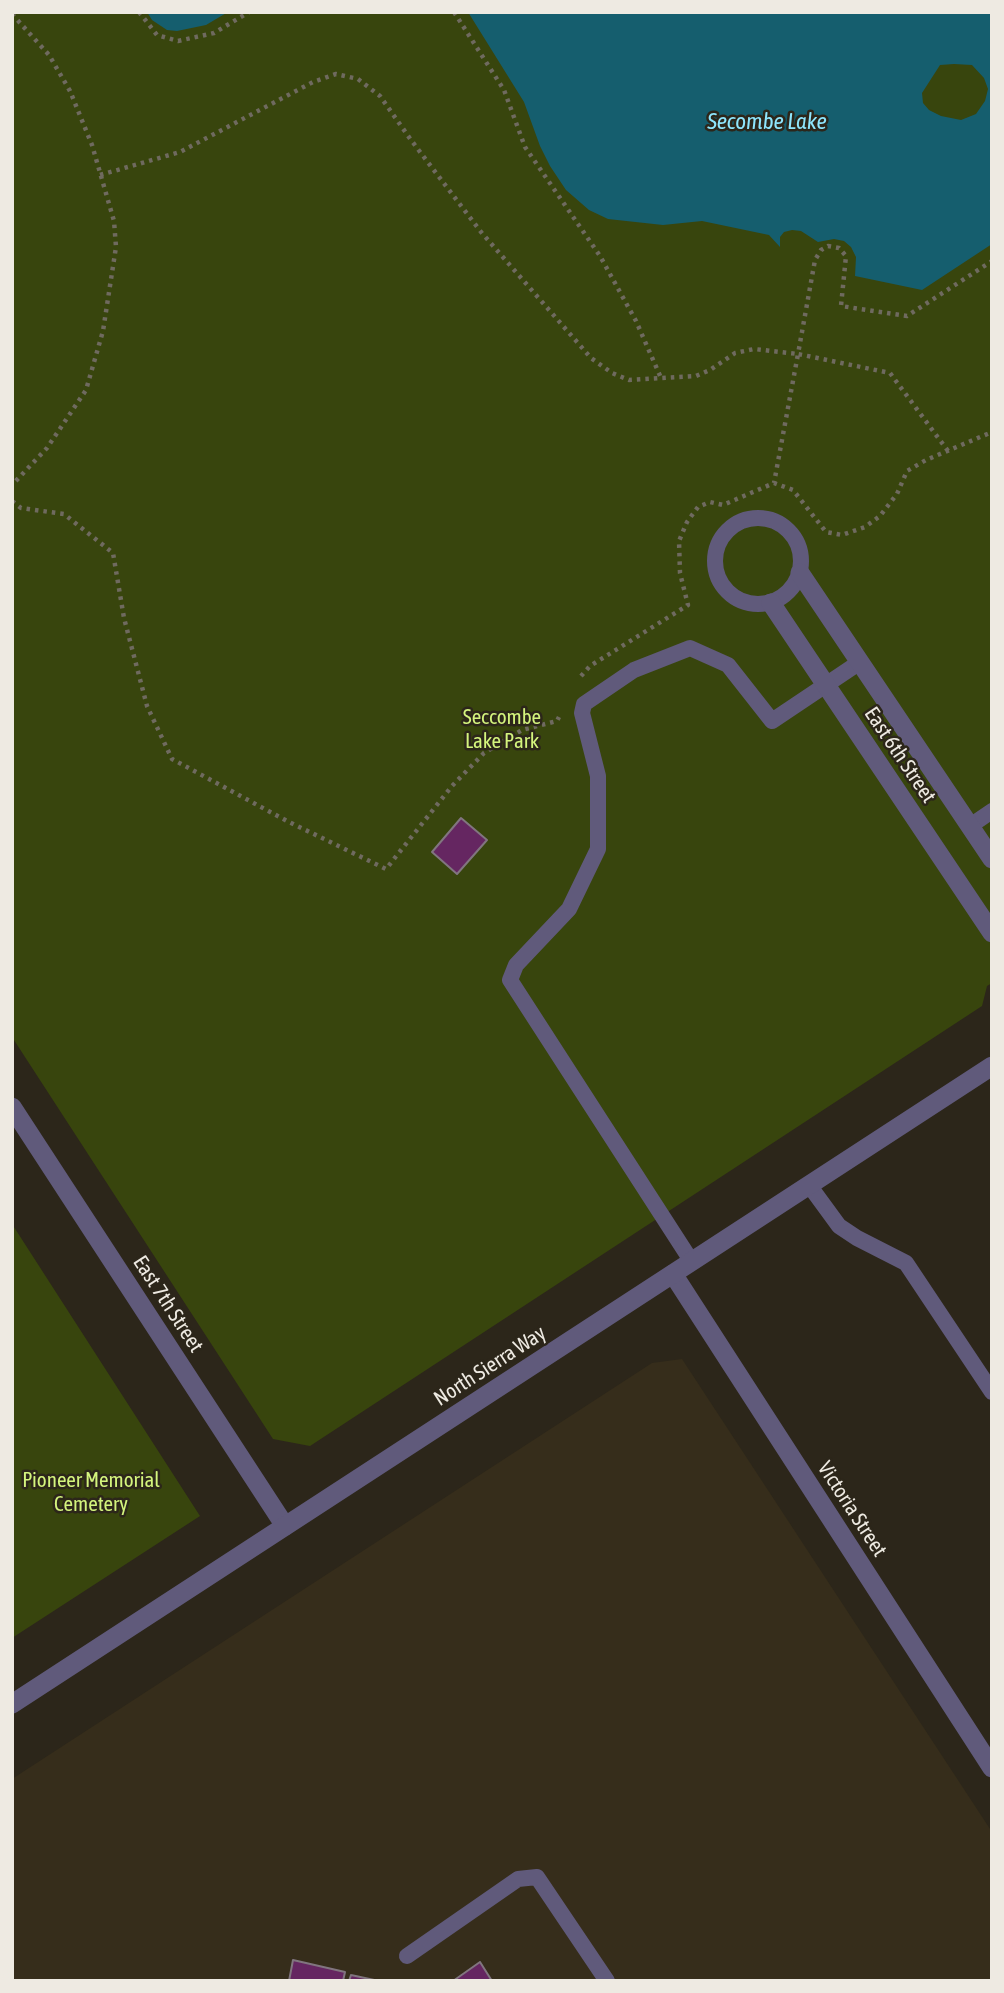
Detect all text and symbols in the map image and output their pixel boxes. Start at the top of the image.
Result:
water label: Secombe Lake [707,108,827,136]
street label: East 6th Street [859,702,941,808]
park label: Seccombe Lake Park [463,704,541,754]
street label: East 7th Street [127,1251,209,1357]
street label: North Sierra Way [429,1321,551,1411]
street label: Victoria Street [812,1457,892,1561]
park label: Pioneer Memorial Cemetery [22,1467,160,1517]

